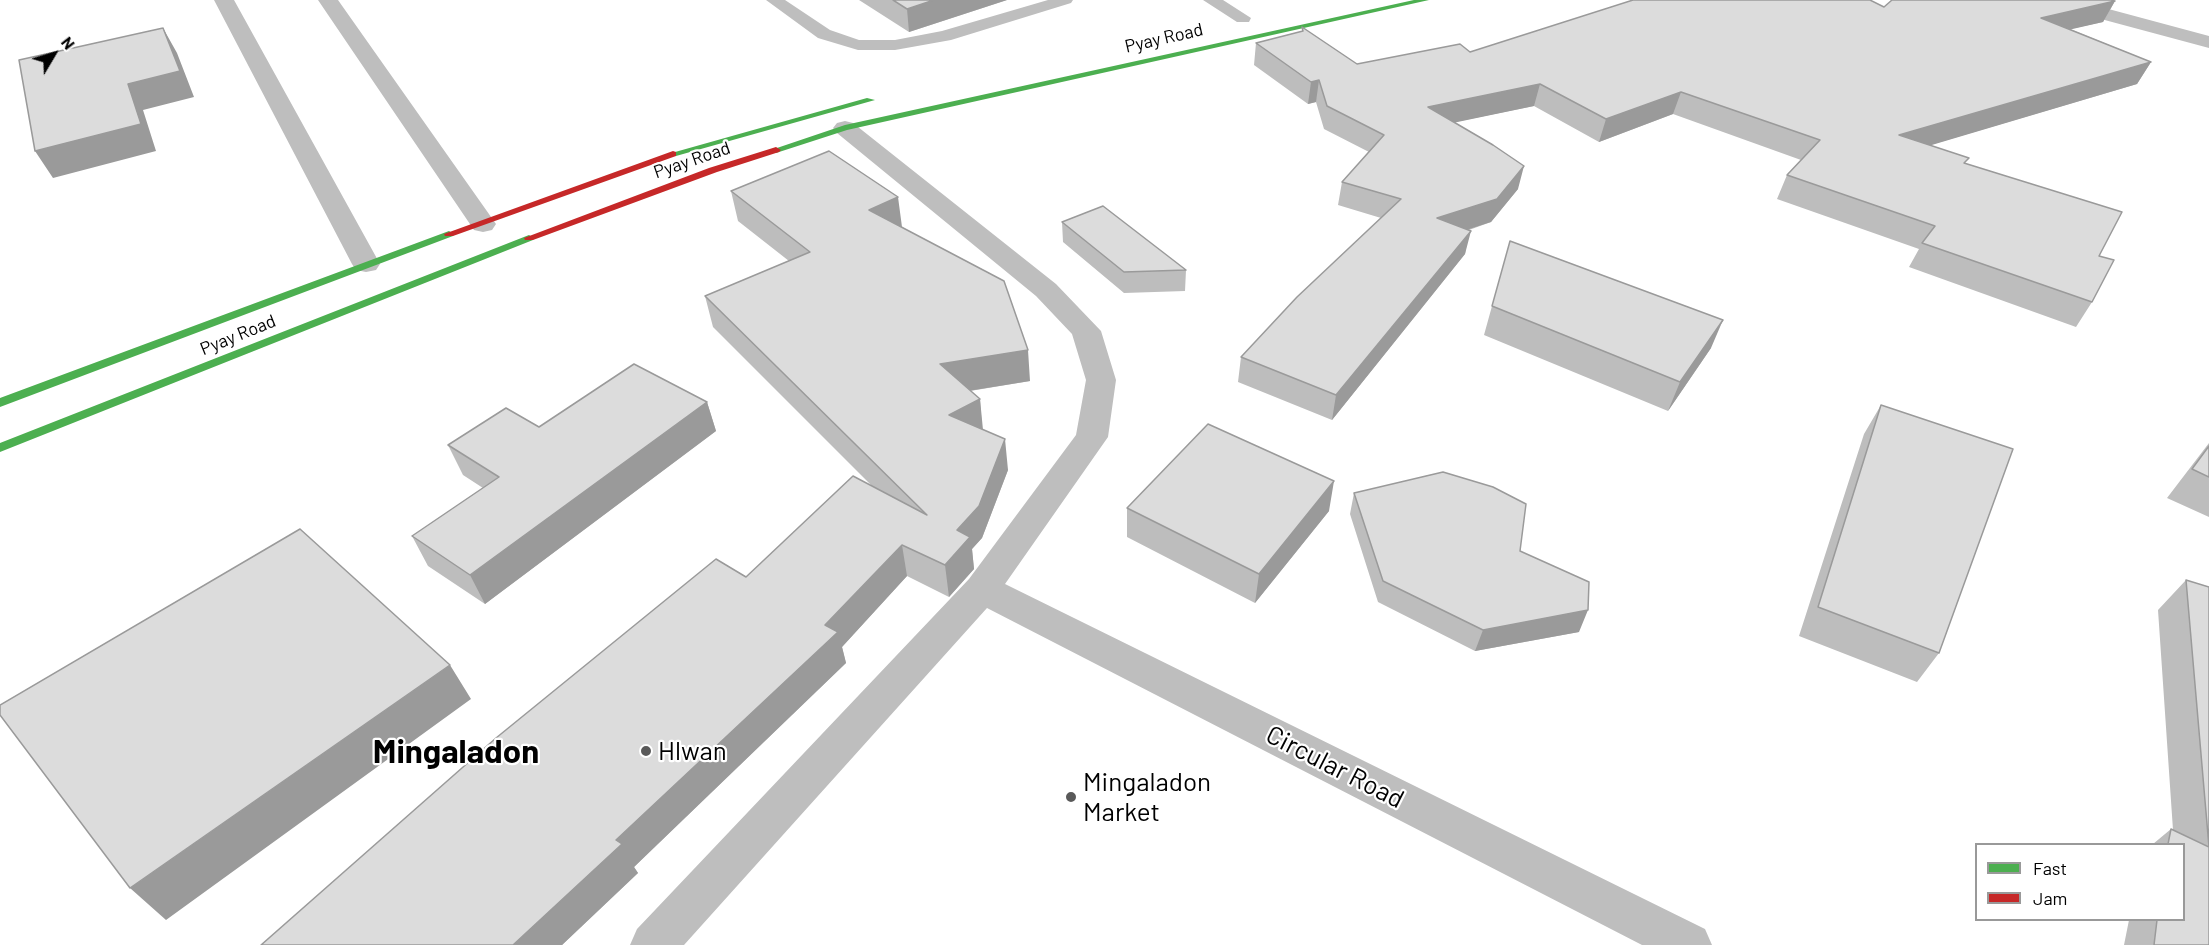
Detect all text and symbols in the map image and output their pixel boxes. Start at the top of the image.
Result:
street label: Pyay Road [1123,19,1205,57]
north arrow [24,24,84,84]
text: N [58,33,79,53]
street label: Pyay Road [651,137,733,183]
street label: Pyay Road [197,310,279,360]
street label: Circular Road [1261,719,1409,815]
district label: Mingaladon [373,732,539,772]
place label: Hlwan [658,735,727,767]
marker: Hlwan [639,744,653,758]
place label: Mingaladon Market [1083,766,1211,828]
marker: Mingaladon Market [1064,790,1078,804]
legend [1975,843,2185,921]
text: Fast [2033,857,2067,879]
text: Jam [2033,887,2067,909]

